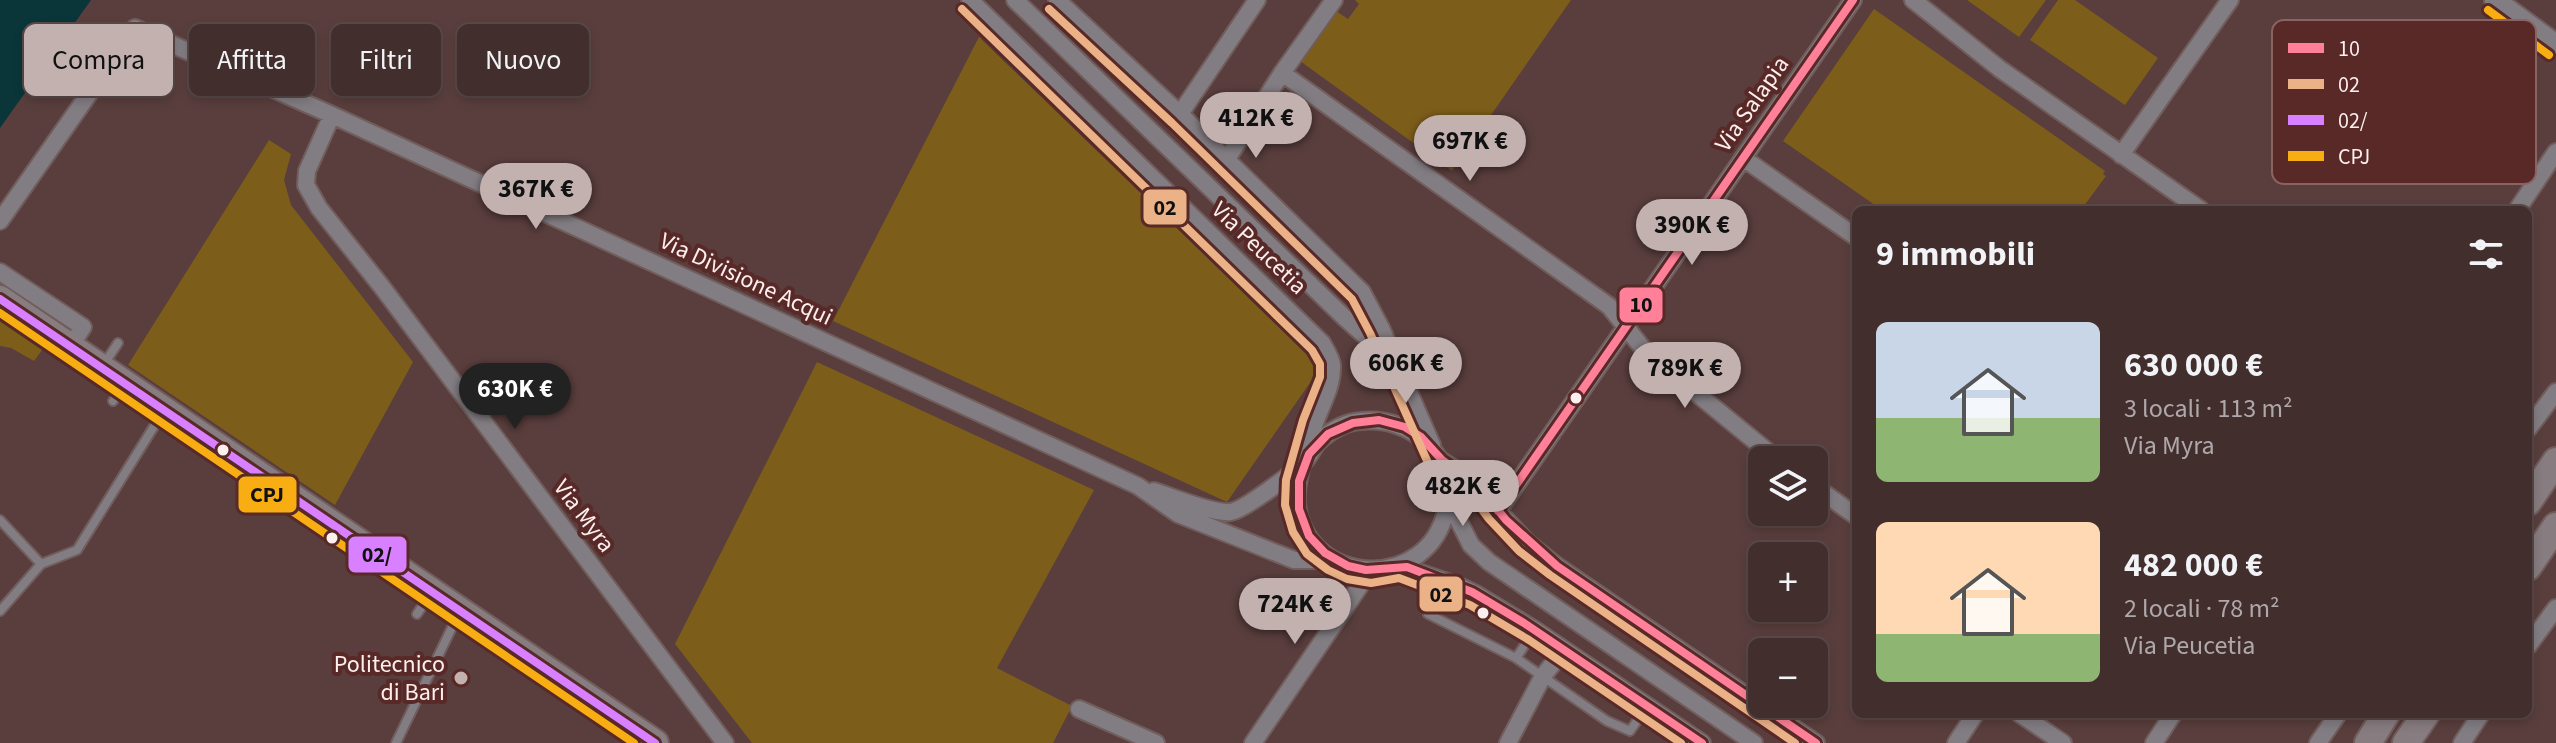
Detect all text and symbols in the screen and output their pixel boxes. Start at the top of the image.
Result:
legend [2272,20,2536,184]
chip: Compra [24,24,173,96]
chip: Affitta [189,24,315,96]
chip: Filtri [331,24,441,96]
chip: Nuovo [457,24,589,96]
text: 10 [2338,33,2360,65]
street label: Via Salapia [1706,49,1798,159]
text: 02 [2338,69,2360,101]
pin: 412K € [1191,92,1321,160]
text: 412K € [1218,99,1294,136]
text: 02/ [2338,105,2368,137]
pin: 697K € [1405,115,1535,183]
text: 697K € [1432,122,1508,159]
text: CPJ [2338,141,2370,173]
pin: 367K € [471,163,601,231]
text: 367K € [498,170,574,207]
line badge: 02 [1142,188,1188,226]
text: 02 [1153,192,1177,224]
street label: Via Peucetia [1203,193,1315,303]
pin: 390K € [1627,199,1757,267]
text: 390K € [1654,206,1730,243]
street label: Via Divisione Acqui [654,224,838,334]
text: 9 immobili [1876,230,2035,279]
icon: filters [2464,232,2508,276]
line badge: 10 [1618,286,1664,324]
text: 10 [1629,289,1653,321]
pin: 606K € [1341,337,1471,405]
text: 630 000 € [2124,341,2263,390]
pin: 789K € [1620,342,1750,410]
text: 606K € [1368,344,1444,381]
text: 789K € [1647,349,1723,386]
icon: home [1940,354,2036,450]
pin: 630K € [450,363,580,431]
text: 630K € [477,370,553,407]
unlabelled marker [1568,390,1584,406]
text: 3 locali · 113 m² [2124,390,2293,427]
text: Via Myra [2124,427,2215,464]
unlabelled marker [215,442,231,458]
map controls [1748,446,1828,718]
button: layers [1748,446,1828,526]
pin: 482K € [1398,460,1528,528]
text: 482K € [1425,467,1501,504]
street label: Via Myra [545,472,623,560]
line badge: CPJ [237,475,298,514]
text: CPJ [250,479,284,511]
unlabelled marker [324,530,340,546]
line badge: 02/ [347,535,408,574]
text: 02/ [362,539,392,571]
text: 482 000 € [2124,541,2263,590]
button: + [1748,542,1828,622]
icon: home [1940,554,2036,650]
line badge: 02 [1418,575,1464,613]
pin: 724K € [1230,578,1360,646]
text: 02 [1429,579,1453,611]
text: 724K € [1257,585,1333,622]
text: 2 locali · 78 m² [2124,590,2280,627]
unlabelled marker [1475,605,1491,621]
text: Via Peucetia [2124,627,2255,664]
button: − [1748,638,1828,718]
place label: Politecnico di Bari [334,647,445,710]
marker: Politecnico di Bari [452,669,470,687]

